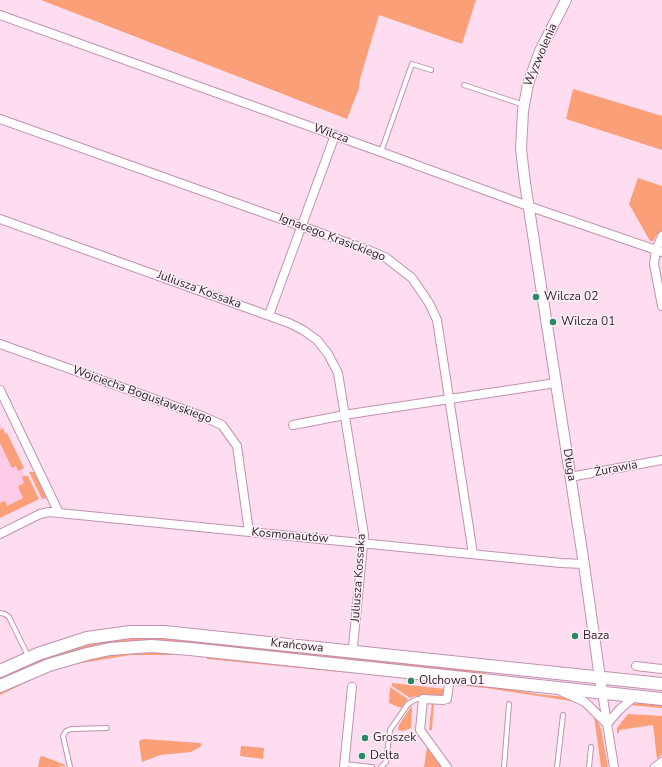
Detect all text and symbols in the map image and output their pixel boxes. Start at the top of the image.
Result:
street label: Wyzwolenia [521,21,561,89]
street label: Wilcza [311,121,351,147]
street label: Ignacego Krasickiego [277,211,387,265]
street label: Juliusza Kossaka [155,268,243,312]
place label: Wilcza 02 [544,290,598,304]
marker: Wilcza 02 [531,292,541,302]
place label: Wilcza 01 [561,315,615,329]
marker: Wilcza 01 [548,317,558,327]
street label: Wojciecha Bogusławskiego [70,363,214,427]
street label: Długa [559,448,579,482]
street label: Żurawia [593,458,639,480]
street label: Kosmonautów [251,525,329,547]
street label: Juliusza Kossaka [349,533,369,623]
place label: Baza [583,629,609,643]
marker: Baza [570,631,580,641]
street label: Krańcowa [270,636,324,656]
place label: Olchowa 01 [419,674,484,688]
marker: Olchowa 01 [406,676,416,686]
place label: Groszek [373,731,416,745]
marker: Groszek [360,733,370,743]
place label: Delta [370,749,399,763]
marker: Delta [357,751,367,761]

